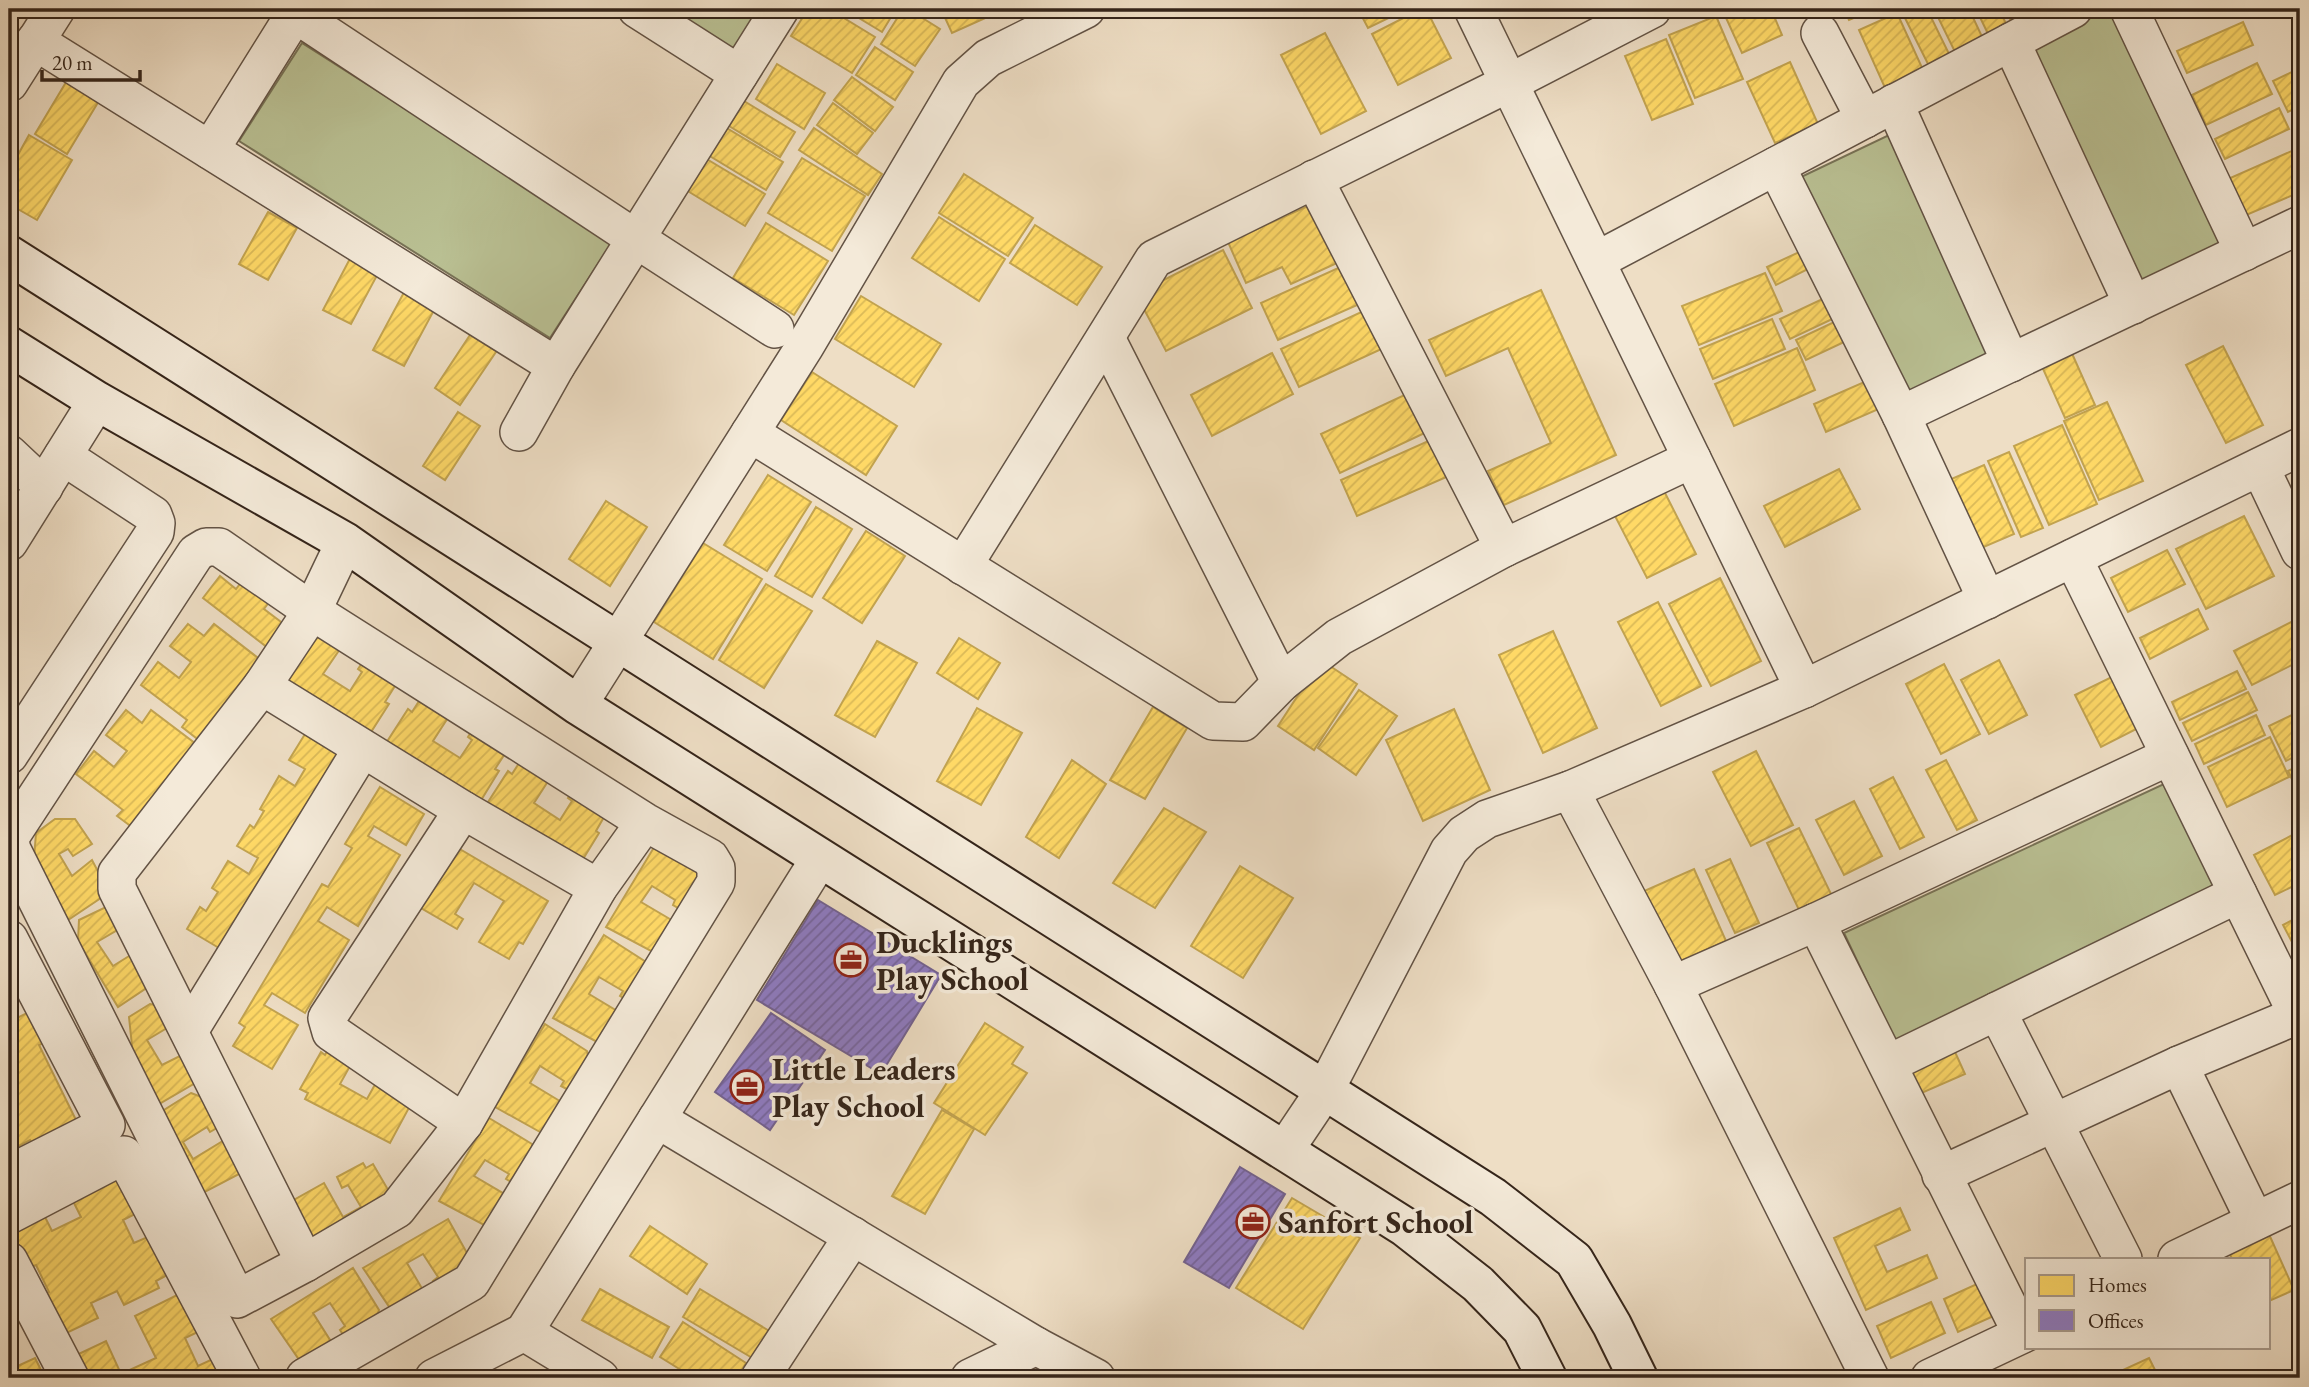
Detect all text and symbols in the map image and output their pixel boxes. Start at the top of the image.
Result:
scale bar [42,38,140,82]
text: 20 m [52,49,93,76]
place label: Ducklings Play School [876,921,1029,1000]
office icon: Ducklings Play School [832,941,870,979]
place label: Little Leaders Play School [772,1048,956,1127]
office icon: Little Leaders Play School [728,1068,766,1106]
place label: Sanfort School [1278,1201,1473,1243]
office icon: Sanfort School [1234,1203,1272,1241]
legend [2025,1258,2270,1348]
text: Homes [2088,1271,2147,1298]
text: Offices [2088,1307,2144,1334]

